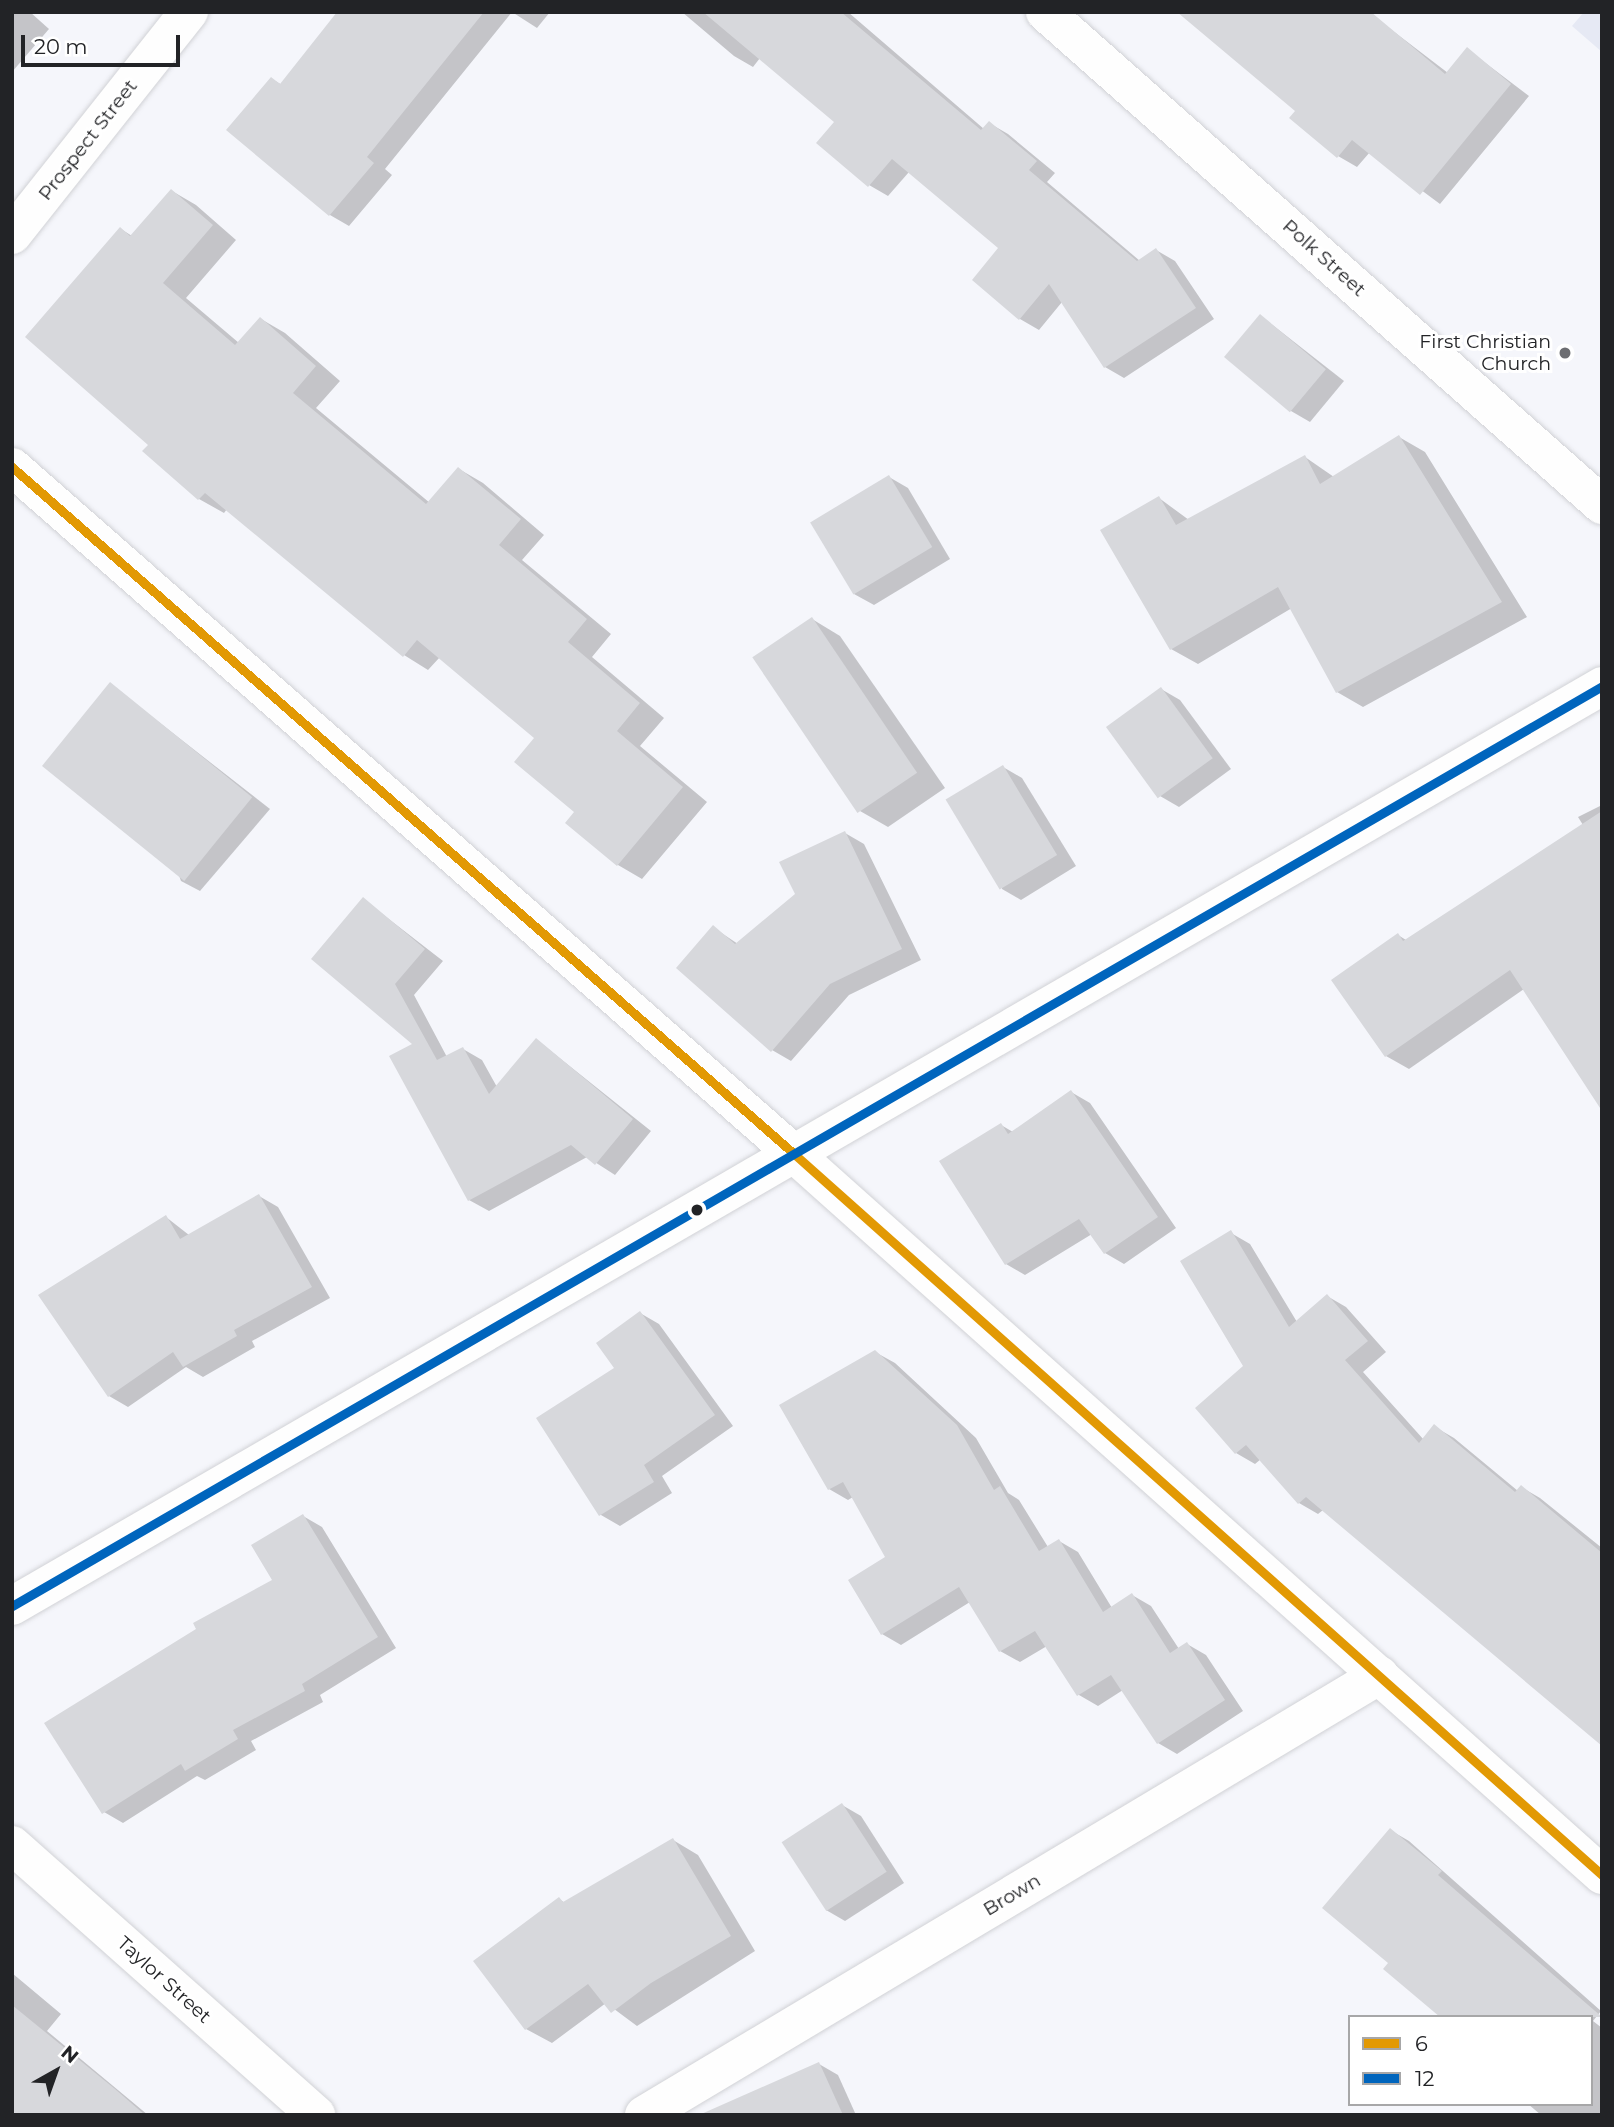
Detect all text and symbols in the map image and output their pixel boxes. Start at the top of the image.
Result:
scale bar [24,21,184,65]
text: 20 m [34,34,88,59]
street label: Prospect Street [34,75,142,205]
street label: Polk Street [1278,215,1370,301]
place label: First Christian Church [1419,331,1551,375]
marker: First Christian Church [1557,345,1573,361]
unlabelled marker [690,1203,704,1217]
street label: Brown [979,1869,1045,1921]
street label: Taylor Street [112,1932,216,2028]
legend [1348,2015,1593,2106]
text: 6 [1415,2031,1428,2056]
north arrow [21,2036,91,2106]
text: N [57,2041,83,2068]
text: 12 [1415,2066,1435,2091]

